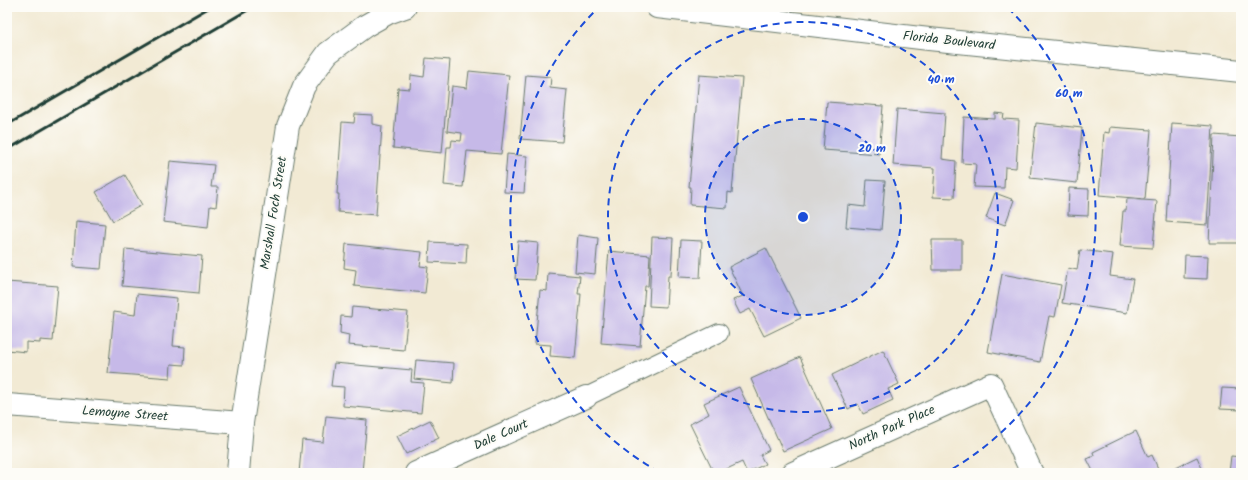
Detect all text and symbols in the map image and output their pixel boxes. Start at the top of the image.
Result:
street label: Florida Boulevard [902,26,997,56]
text: 40 m [927,70,955,89]
text: 60 m [1055,84,1083,103]
text: 20 m [858,139,886,158]
street label: Marshall Foch Street [255,154,293,271]
centre of rings [796,210,810,224]
street label: North Park Place [845,399,939,456]
street label: Lemoyne Street [81,401,170,428]
street label: Dale Court [470,413,533,456]

